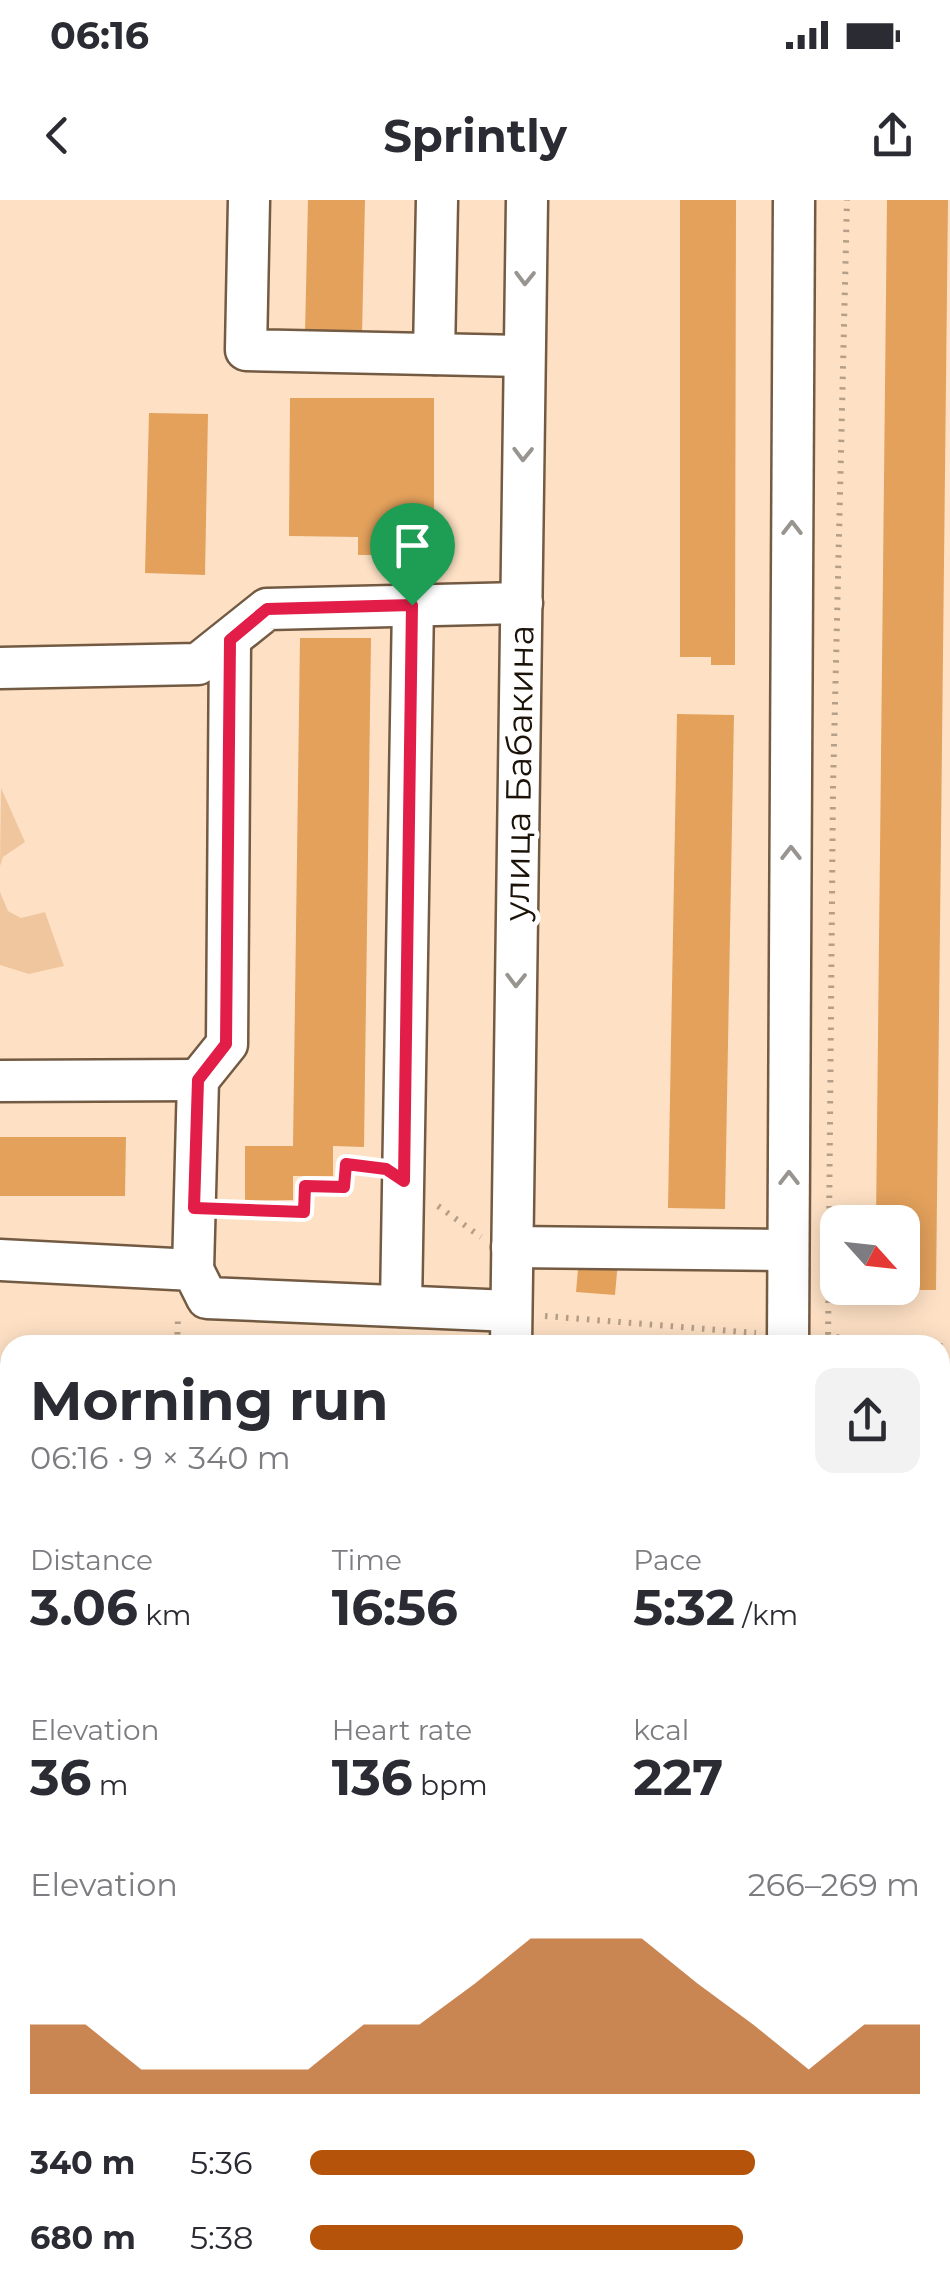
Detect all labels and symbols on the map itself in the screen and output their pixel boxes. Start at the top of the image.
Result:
one-way arrow [515,271,536,287]
one-way arrow [512,446,534,462]
pin [370,503,455,606]
one-way arrow [781,519,803,534]
street label: улица Бабакина [494,625,543,922]
one-way arrow [780,844,801,860]
one-way arrow [505,974,527,989]
one-way arrow [778,1169,800,1184]
north arrow [820,1205,920,1305]

